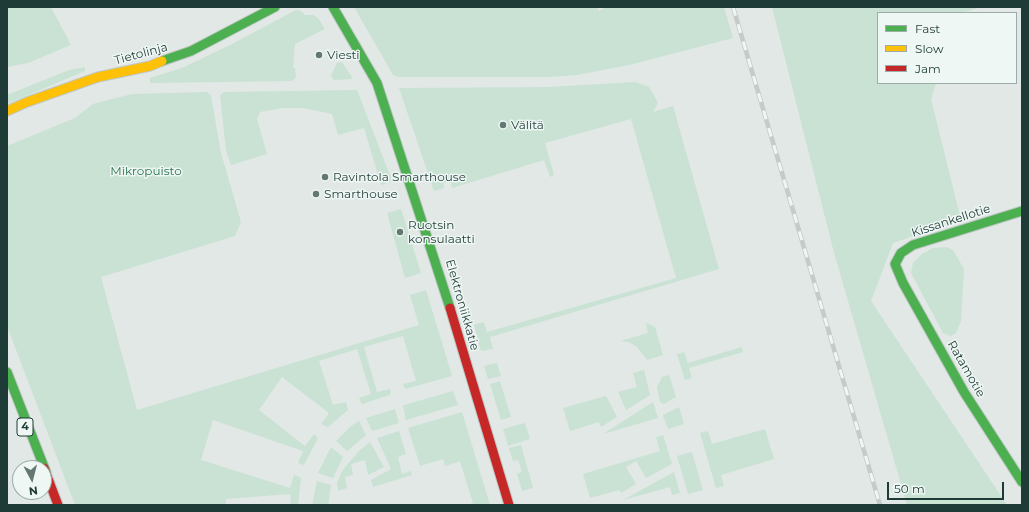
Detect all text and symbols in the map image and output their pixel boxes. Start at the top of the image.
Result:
legend [877,12,1017,84]
text: Fast [915,21,940,36]
street label: Tietolinja [113,40,169,68]
text: Slow [915,41,944,56]
place label: Viesti [327,48,360,62]
marker: Viesti [314,50,324,60]
text: Jam [915,61,941,76]
place label: Välitä [511,118,544,132]
marker: Välitä [498,120,508,130]
park label: Mikropuisto [110,164,182,178]
place label: Ravintola Smarthouse [333,170,466,184]
marker: Ravintola Smarthouse [320,172,330,182]
place label: Smarthouse [324,187,398,201]
marker: Smarthouse [311,189,321,199]
street label: Kissankellotie [910,201,992,241]
place label: Ruotsin konsulaatti [408,218,475,246]
marker: Ruotsin konsulaatti [395,227,405,237]
street label: Elektroniikkatie [442,258,482,352]
street label: Ratamotie [944,338,988,400]
road number: 4 [17,418,33,436]
north arrow [12,460,52,500]
scale bar [889,474,1006,500]
text: 50 m [894,481,925,496]
text: N [28,483,39,498]

